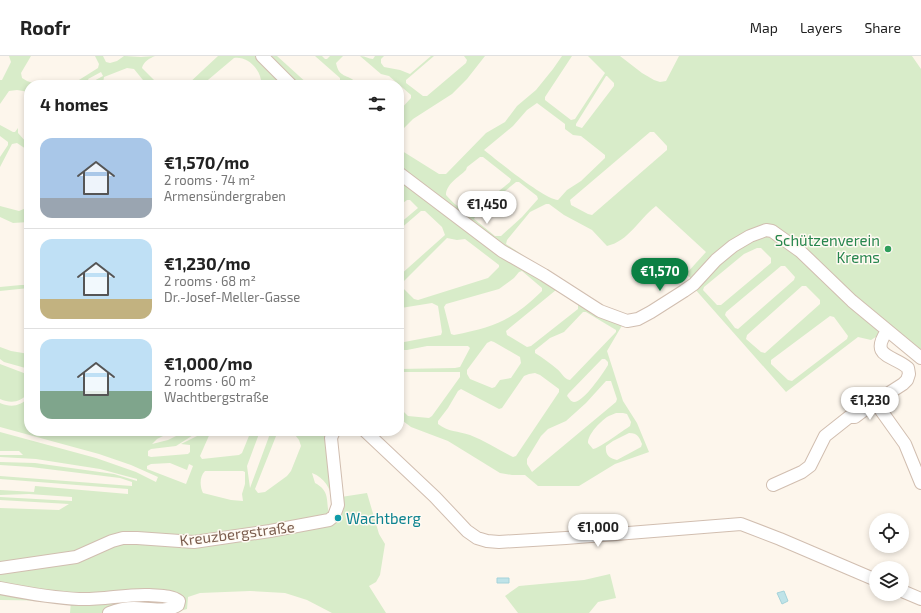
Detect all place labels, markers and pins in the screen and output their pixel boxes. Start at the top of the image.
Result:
pin: €1,450 [454,191,520,225]
place label: Schützenverein Krems [775,231,880,266]
marker: Schützenverein Krems [883,244,893,254]
pin: €1,570 [627,258,693,292]
pin: €1,230 [837,387,903,421]
place label: Wachtberg [346,509,422,527]
marker: Wachtberg [333,513,343,523]
pin: €1,000 [565,514,631,548]

